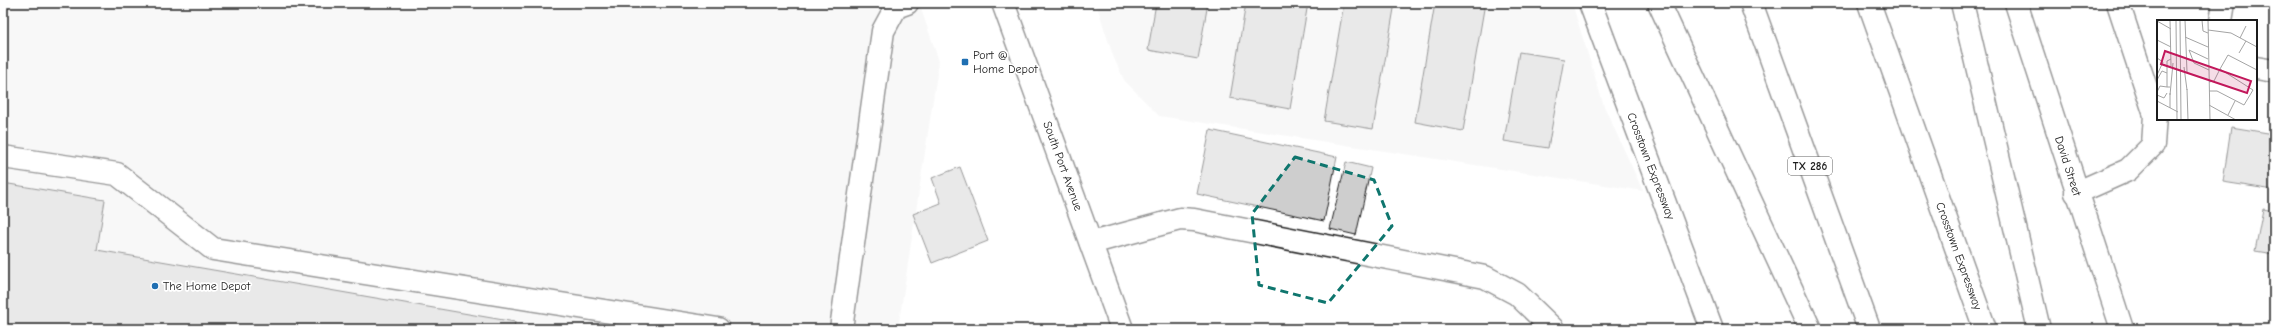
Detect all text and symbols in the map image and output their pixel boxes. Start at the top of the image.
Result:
inset map [2157,20,2257,120]
place label: Port @ Home Depot [973,48,1038,76]
marker: Port @ Home Depot [960,57,970,67]
street label: Crosstown Expressway [1624,110,1678,222]
street label: South Port Avenue [1040,119,1086,213]
street label: David Street [2052,134,2084,198]
road number: TX 286 [1788,157,1832,175]
street label: Crosstown Expressway [1933,200,1985,312]
place label: The Home Depot [163,279,251,293]
marker: The Home Depot [150,281,160,291]

